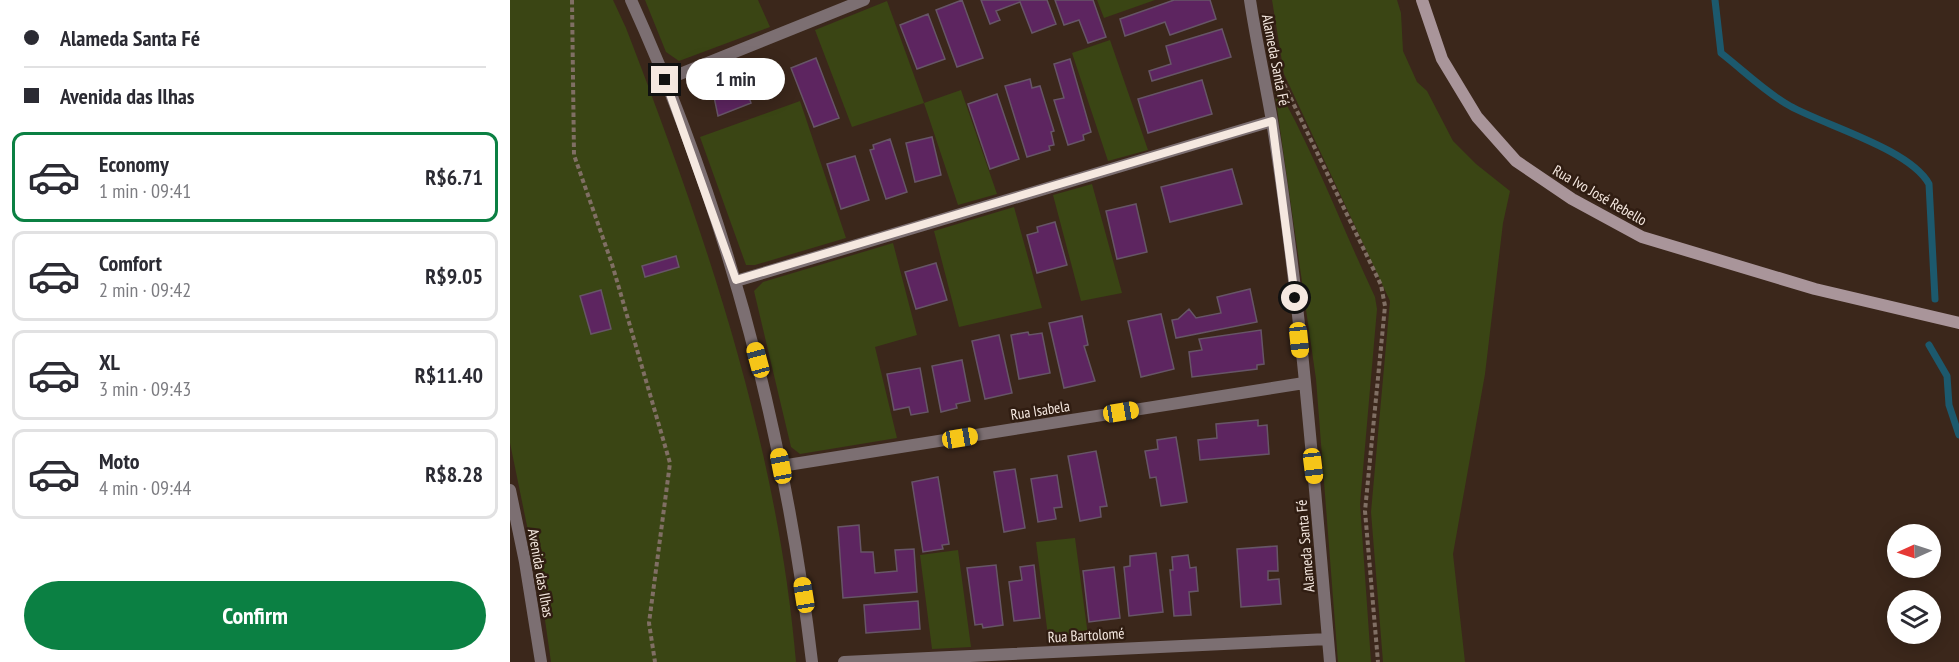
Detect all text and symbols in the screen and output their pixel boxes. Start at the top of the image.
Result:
street label: Alameda Santa Fé [1258,13,1294,107]
text: Alameda Santa Fé [60,24,200,52]
callout: 1 min [686,59,785,101]
route end [651,66,678,93]
text: 1 min [715,66,756,92]
text: Avenida das Ilhas [60,82,195,110]
icon: car [27,150,81,204]
text: Economy [99,150,169,178]
street label: Rua Ivo José Rebello [1550,160,1650,230]
text: R$6.71 [425,163,483,191]
text: 1 min · 09:41 [99,178,191,204]
icon: car [27,249,81,303]
text: Comfort [99,249,162,277]
text: R$9.05 [425,262,483,290]
text: 2 min · 09:42 [99,277,191,303]
route start [1281,284,1308,311]
car [1288,321,1310,359]
car [745,340,771,380]
icon: car [27,348,81,402]
text: XL [99,348,120,376]
text: R$11.40 [415,361,483,389]
text: 3 min · 09:43 [99,376,191,402]
street label: Rua Isabela [1009,396,1071,424]
car [1102,400,1140,424]
car [941,426,979,450]
icon: car [27,447,81,501]
text: Moto [99,447,140,475]
car [769,447,793,485]
car [1302,447,1324,485]
text: R$8.28 [425,460,483,488]
text: 4 min · 09:44 [99,475,191,501]
street label: Alameda Santa Fé [1291,499,1319,593]
north arrow [1887,524,1941,578]
map controls [1887,524,1941,644]
street label: Avenida das Ilhas [524,527,558,619]
car [792,576,816,614]
button: Confirm [24,581,486,650]
button: layers [1887,590,1941,644]
street label: Rua Bartolomé [1047,624,1125,646]

